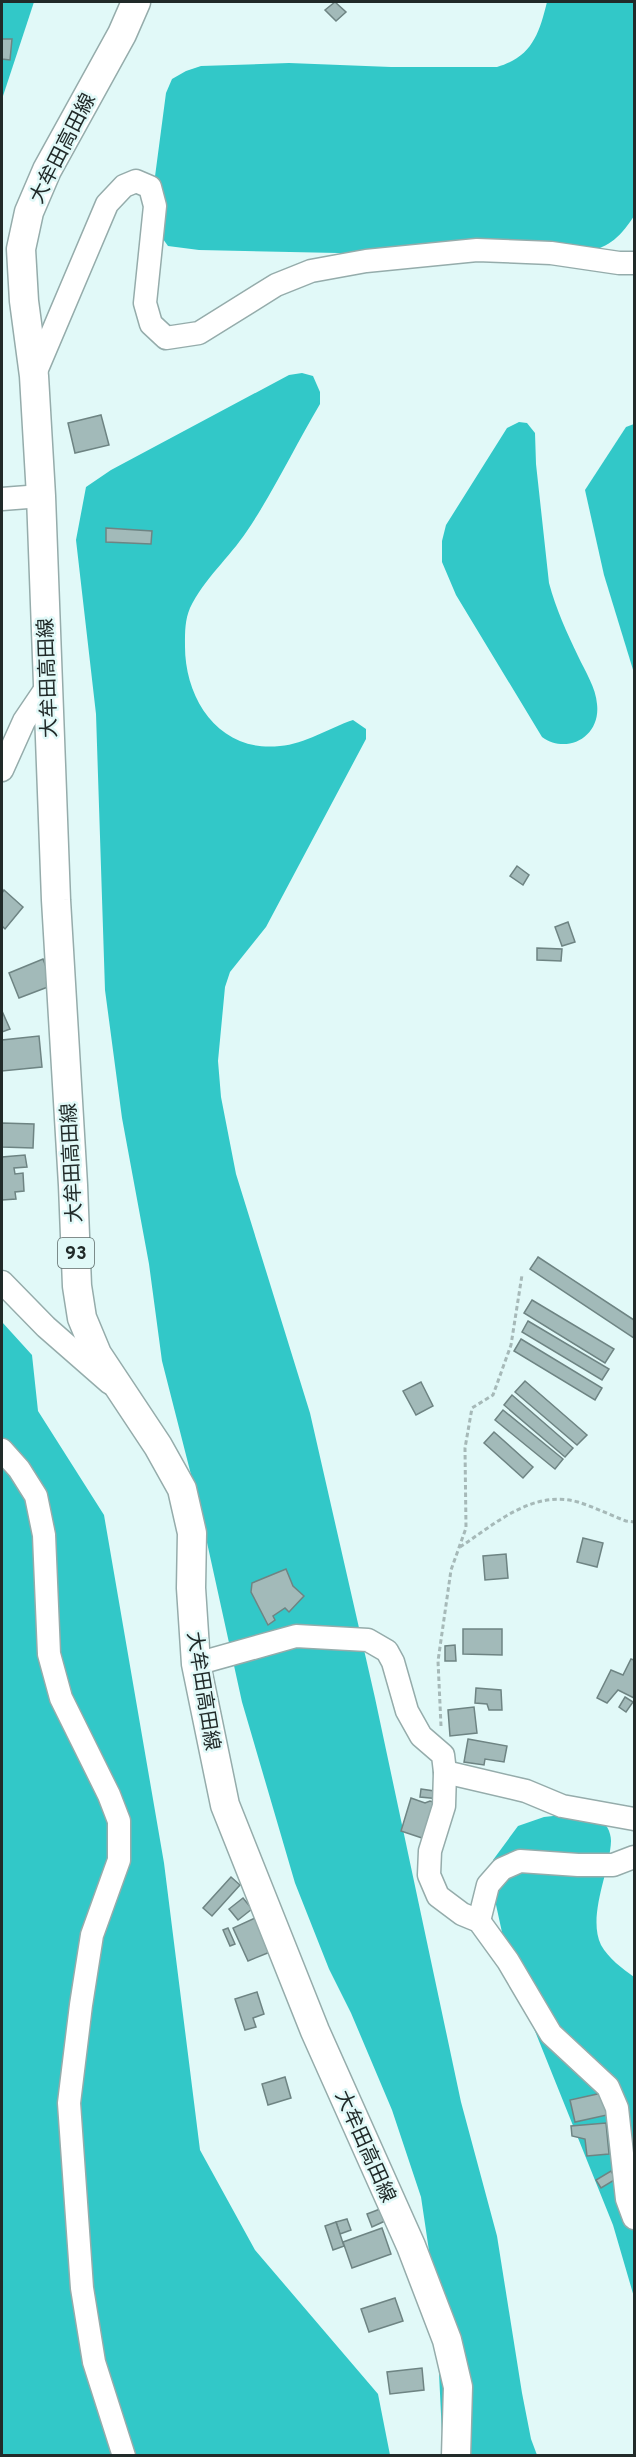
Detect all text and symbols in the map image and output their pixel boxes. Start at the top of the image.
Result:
street label: 大牟田高田線 [25,90,103,208]
street label: 大牟田高田線 [34,618,64,738]
street label: 大牟田高田線 [57,1102,89,1223]
road number: 93 [58,1238,94,1268]
street label: 大牟田高田線 [180,1630,224,1753]
street label: 大牟田高田線 [328,2087,400,2207]

